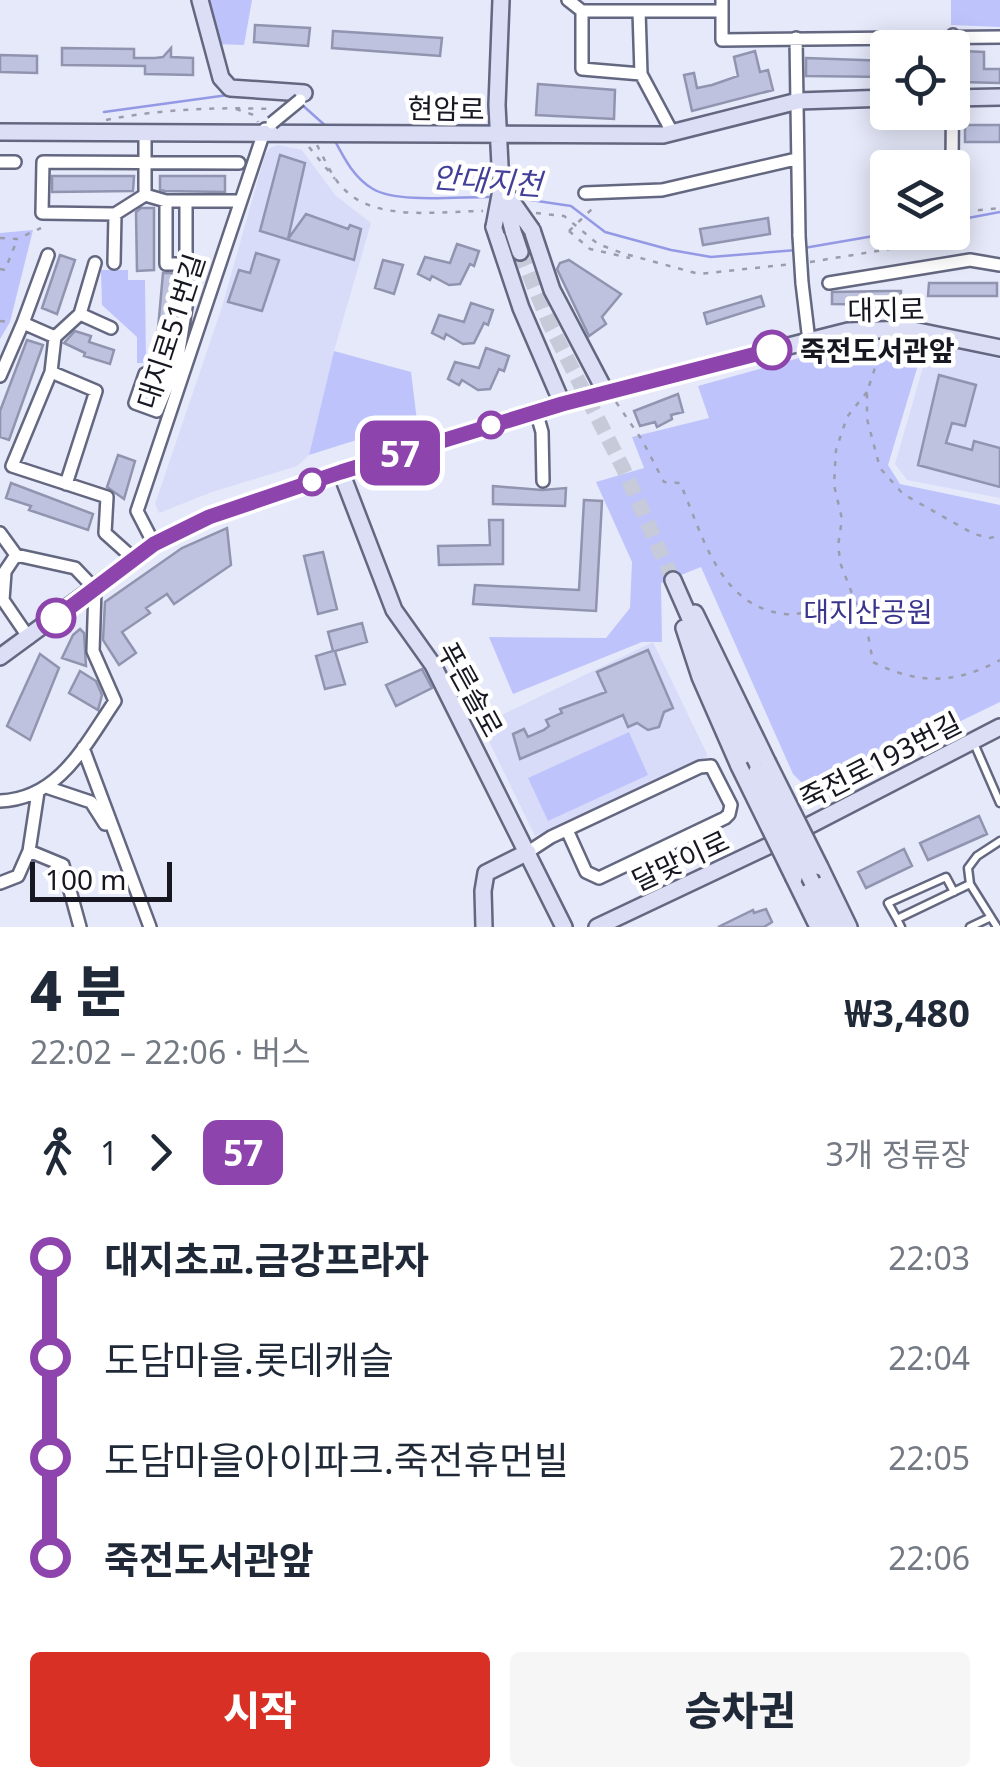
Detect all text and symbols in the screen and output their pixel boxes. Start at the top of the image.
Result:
map controls [870,30,970,250]
button: locate [870,30,970,130]
street label: 현암로 [407,88,485,128]
button: layers [870,150,970,250]
water label: 안대지천 [431,156,547,205]
street label: 대지로51번길 [127,249,213,413]
street label: 대지로 [847,289,925,329]
marker: 죽전도서관앞 [753,331,791,369]
place label: 죽전도서관앞 [800,331,955,369]
unlabelled marker [478,412,504,438]
line badge: 57 [355,420,445,486]
text: 57 [380,430,420,477]
unlabelled marker [299,469,325,495]
park label: 대지산공원 [804,592,932,630]
unlabelled marker [37,599,75,637]
street label: 푸른솔로 [429,635,513,743]
street label: 죽전로193번길 [793,703,967,817]
street label: 달맞이로 [625,821,735,899]
scale bar [30,857,172,901]
text: 100 m [45,860,127,898]
text: 4 분 [30,952,127,1027]
text: ₩3,480 [844,986,970,1038]
text: 22:02 – 22:06 · 버스 [30,1030,310,1073]
icon: walk [30,1125,85,1180]
icon: forward [133,1125,188,1180]
text: 57 [223,1129,263,1176]
text: 1 [100,1131,118,1174]
text: 3개 정류장 [826,1132,970,1175]
text: 대지초교.금강프라자 [104,1233,429,1285]
text: 22:03 [888,1236,970,1279]
text: 도담마을.롯데캐슬 [104,1333,394,1385]
text: 22:04 [888,1336,970,1379]
text: 도담마을아이파크.죽전휴먼빌 [104,1433,569,1485]
text: 22:05 [888,1436,970,1479]
text: 죽전도서관앞 [104,1533,314,1585]
text: 22:06 [888,1536,970,1579]
button: 시작 [30,1652,490,1767]
button: 승차권 [510,1652,970,1767]

